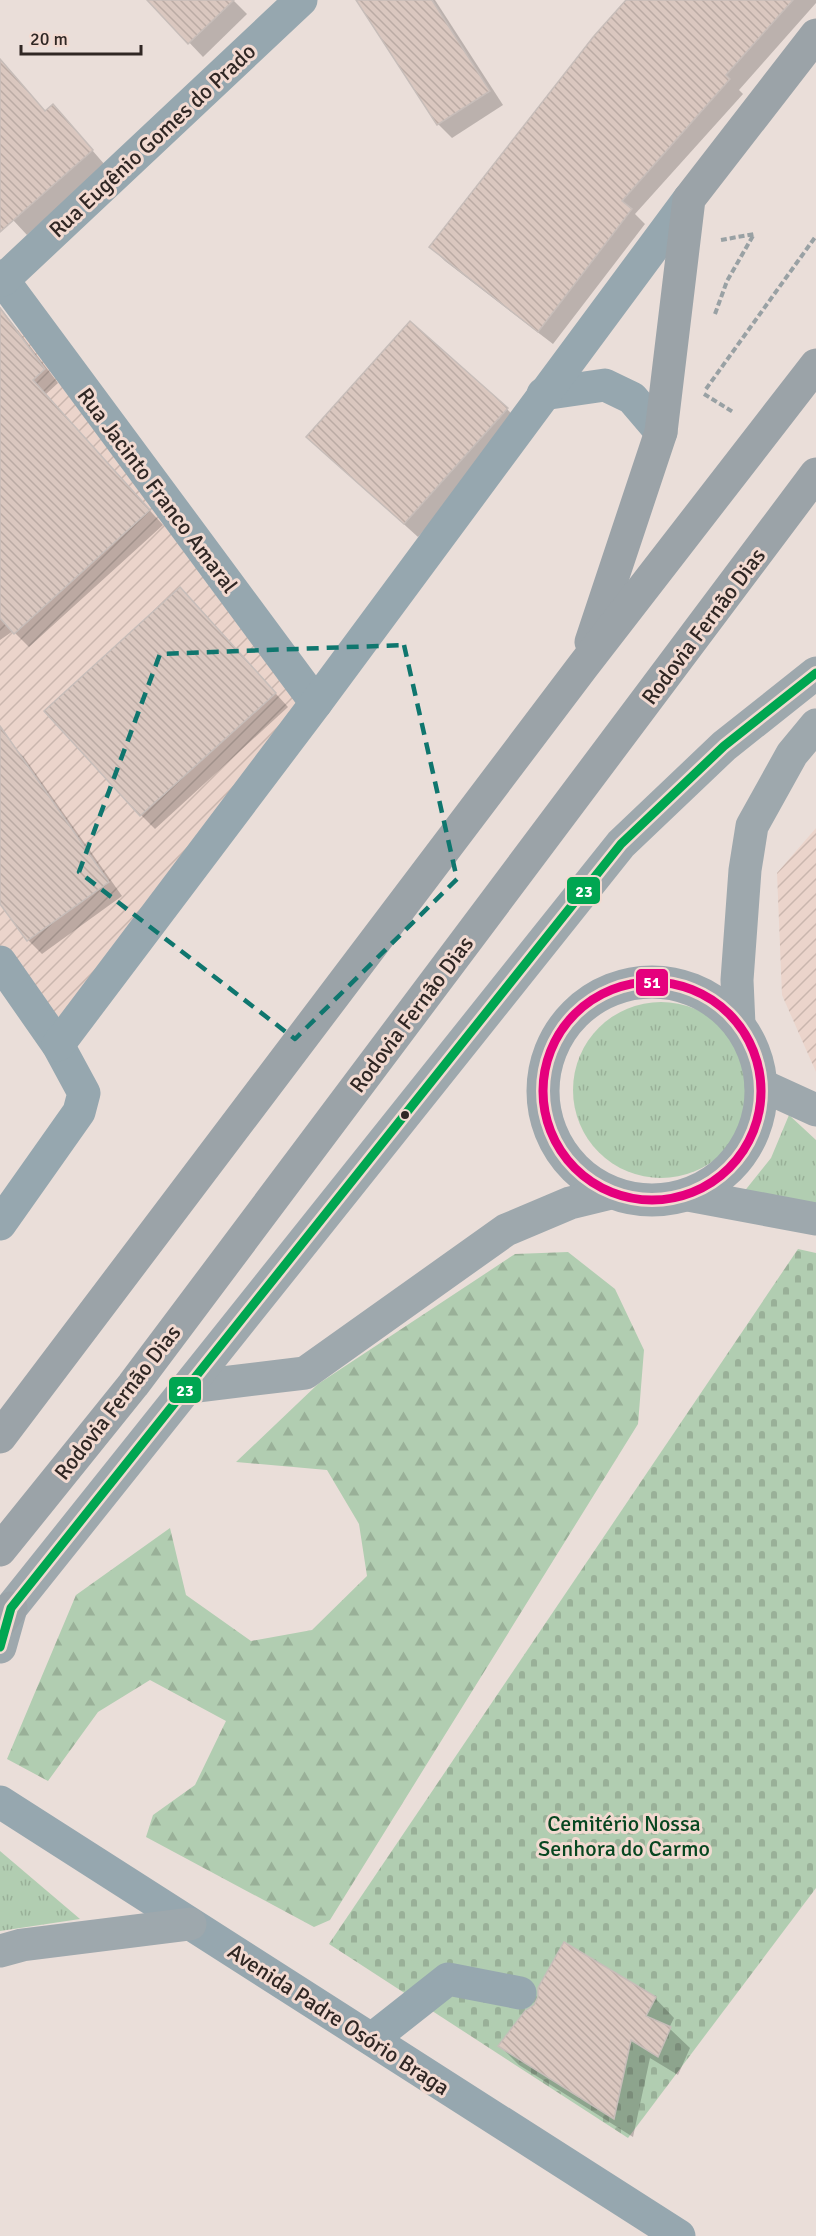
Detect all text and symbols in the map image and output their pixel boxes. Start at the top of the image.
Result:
scale bar [21,18,141,56]
text: 20 m [30,28,68,50]
street label: Rua Eugênio Gomes do Prado [43,38,261,243]
street label: Rua Jacinto Franco Amaral [72,382,244,598]
street label: Rodovia Fernão Dias [636,543,771,710]
line badge: 23 [566,876,601,905]
text: 23 [575,882,593,902]
street label: Rodovia Fernão Dias [344,931,479,1098]
line badge: 51 [635,968,669,997]
text: 51 [643,973,661,993]
unlabelled marker [399,1109,411,1121]
street label: Rodovia Fernão Dias [49,1319,186,1485]
line badge: 23 [168,1376,202,1404]
text: 23 [176,1381,194,1401]
park label: Cemitério Nossa Senhora do Carmo [538,1810,710,1862]
street label: Avenida Padre Osório Braga [223,1938,455,2101]

